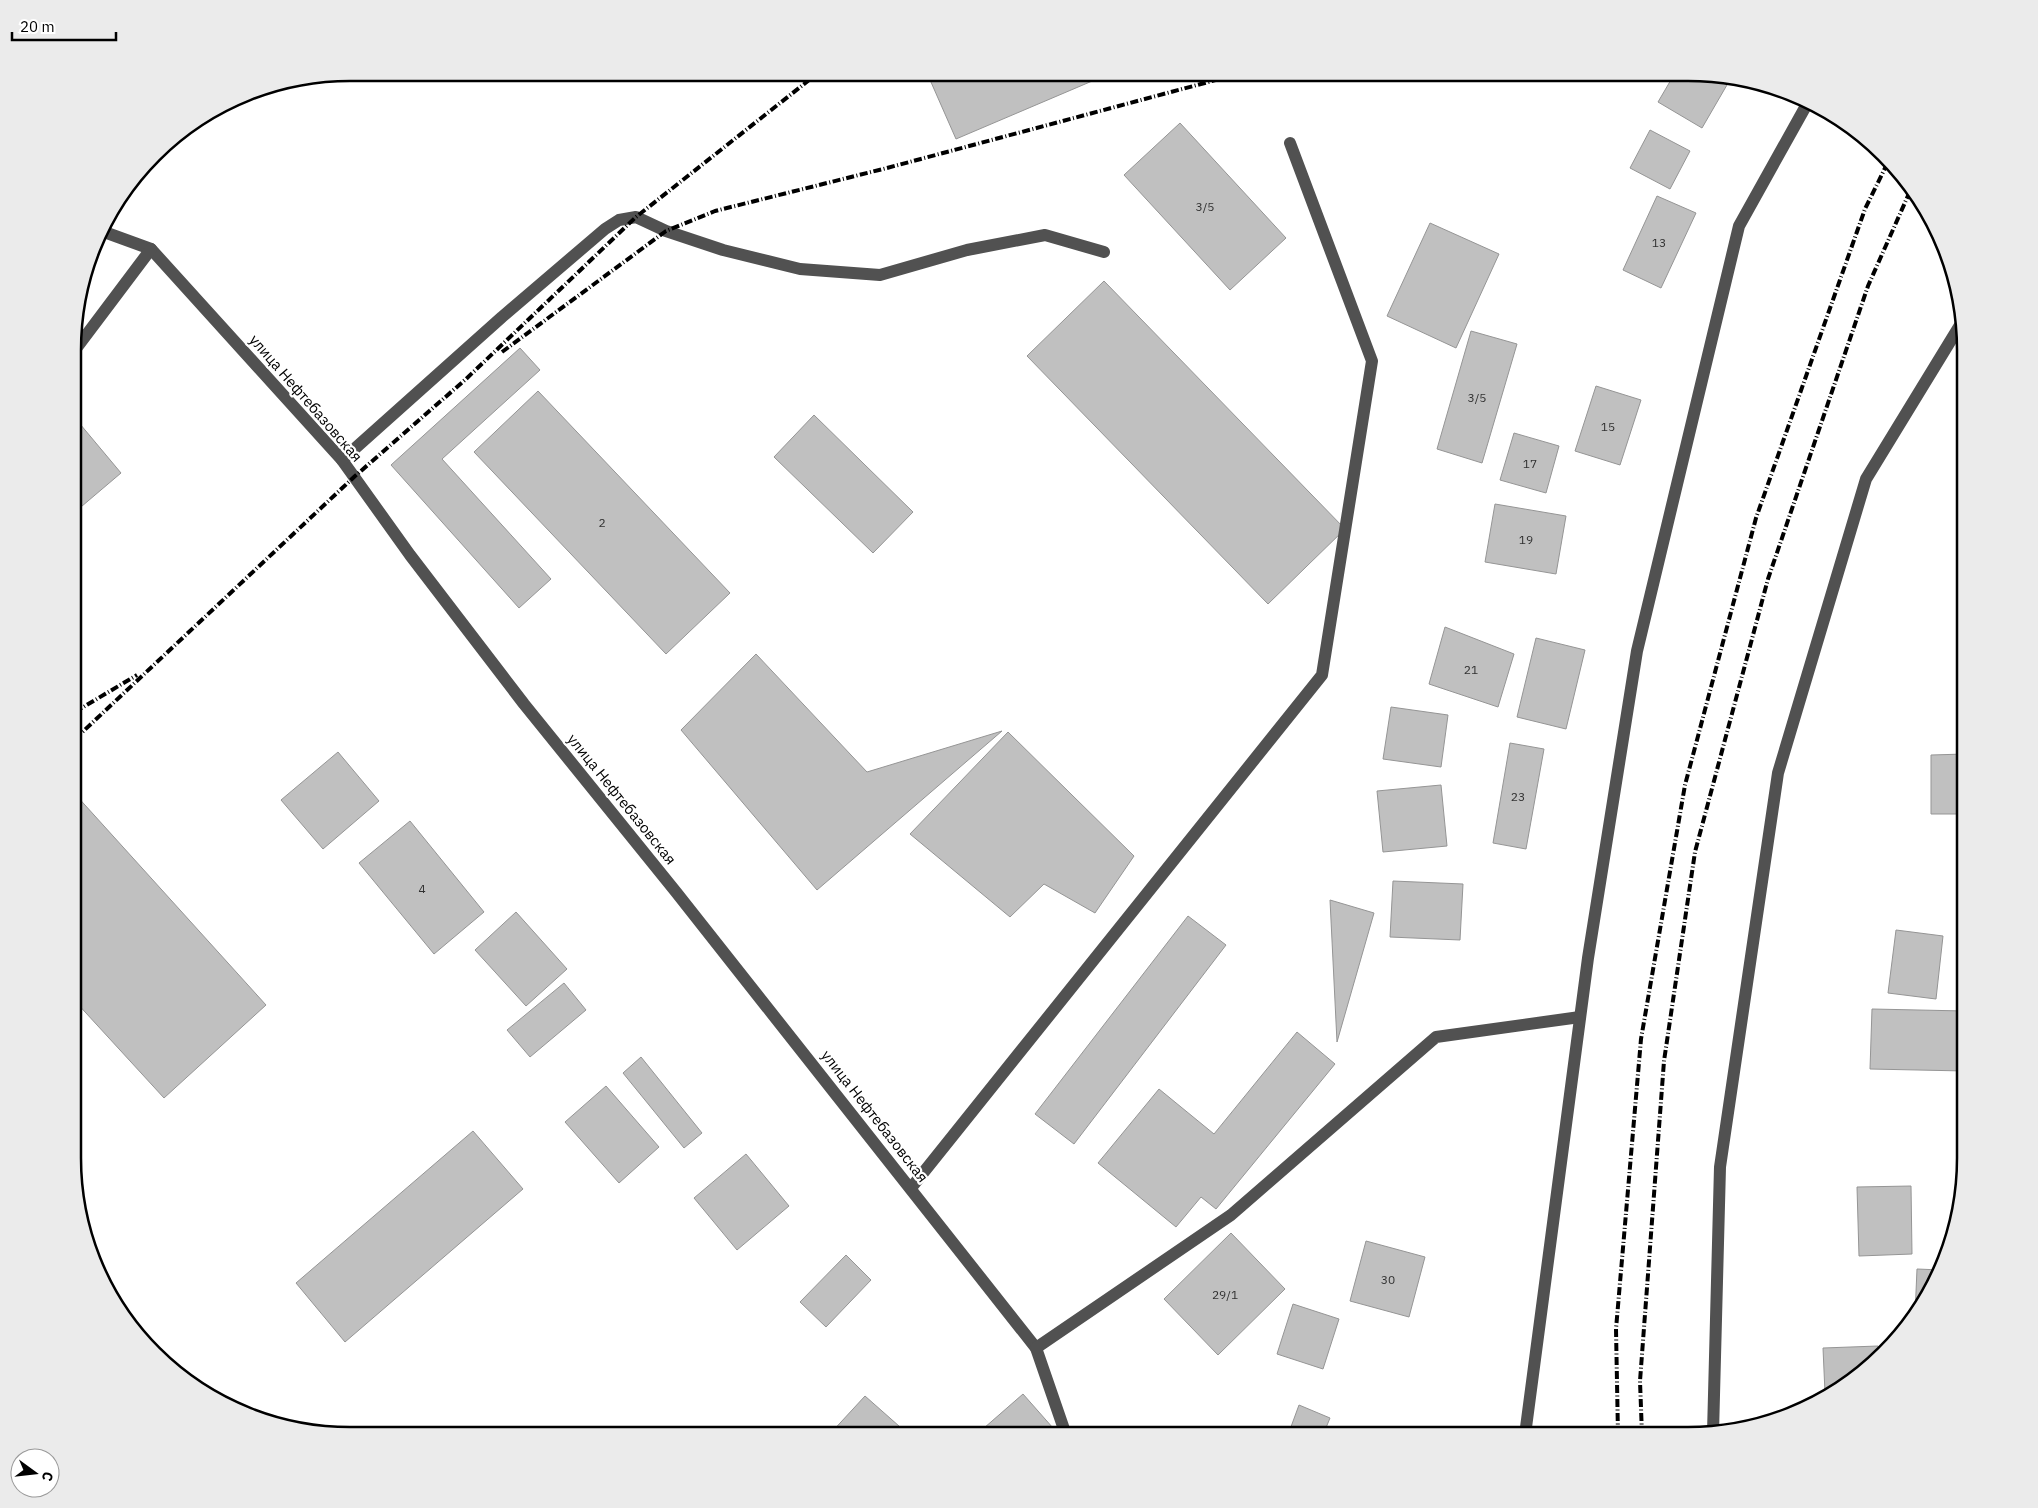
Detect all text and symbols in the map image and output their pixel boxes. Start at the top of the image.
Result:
scale bar [12,10,116,42]
text: 20 m [20,17,55,36]
house number: 3/5 [1196,199,1215,214]
house number: 13 [1652,235,1666,250]
street label: улица Нефтебазовская [245,330,367,466]
house number: 3/5 [1468,390,1487,405]
house number: 15 [1601,419,1615,434]
house number: 17 [1523,456,1537,471]
house number: 2 [598,515,606,530]
house number: 19 [1519,532,1533,547]
house number: 21 [1464,662,1478,677]
street label: улица Нефтебазовская [563,730,681,868]
house number: 23 [1511,789,1525,804]
house number: 4 [418,881,426,896]
street label: улица Нефтебазовская [817,1046,933,1186]
house number: 30 [1381,1272,1395,1287]
house number: 29/1 [1212,1287,1238,1302]
north arrow [10,1448,60,1498]
text: С [38,1470,57,1483]

